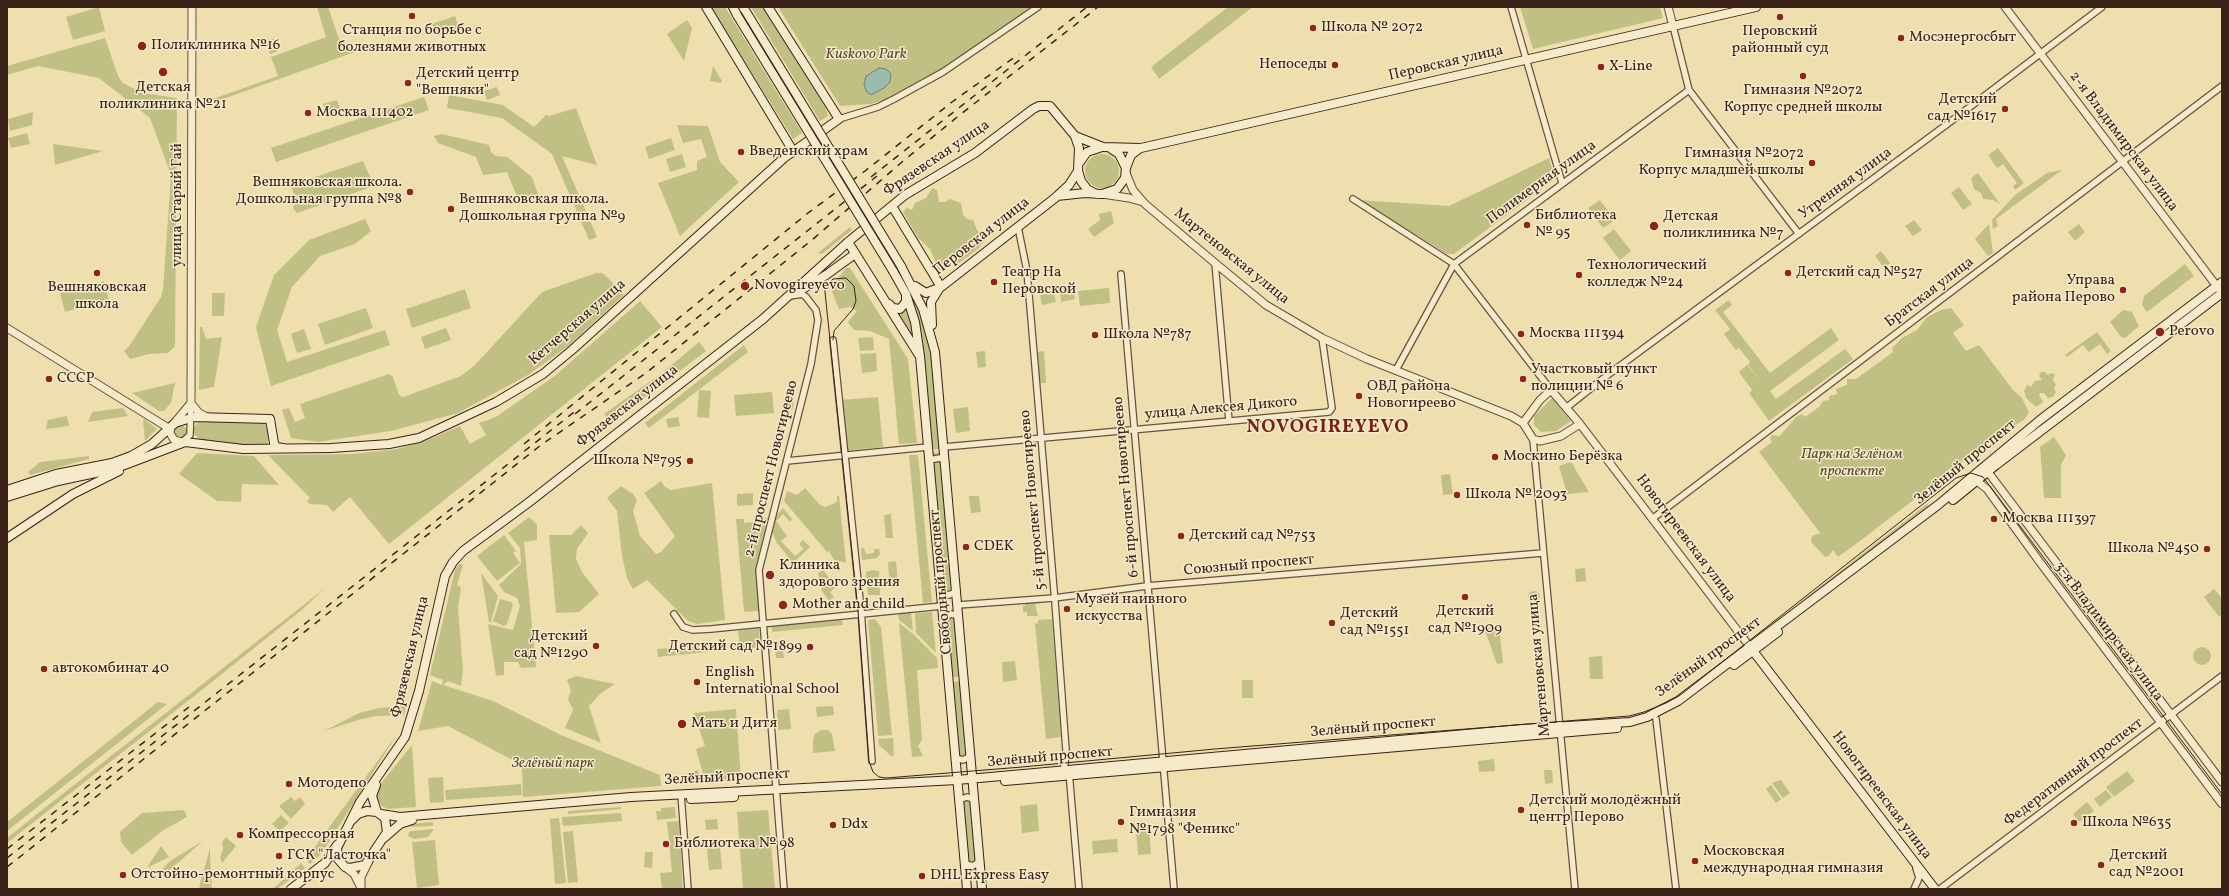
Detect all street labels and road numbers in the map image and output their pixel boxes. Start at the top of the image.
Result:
street label: Перовская улица [1387,42,1505,86]
street label: 2-я Владимирская улица [2064,68,2182,216]
street label: Фрязевская улица [880,117,994,201]
street label: Полимерная улица [1483,137,1601,229]
street label: улица Старый Гай [169,143,187,267]
street label: Утренняя улица [1796,144,1896,224]
street label: Перовская улица [930,194,1034,280]
street label: Мартеновская улица [1170,205,1292,309]
street label: Братская улица [1882,254,1978,332]
street label: Кетчерская улица [526,276,630,370]
street label: Фрязевская улица [573,362,683,452]
street label: 2-й проспект Новогиреево [741,379,803,559]
street label: улица Алексея Дикого [1144,393,1298,425]
street label: 6-й проспект Новогиреево [1110,396,1144,578]
street label: 5-й проспект Новогиреево [1017,409,1051,591]
street label: Зелёный проспект [1911,416,2021,510]
street label: Новогиреевская улица [1631,471,1739,607]
street label: Свободный проспект [927,509,957,655]
street label: Союзный проспект [1183,551,1315,581]
street label: 3-я Владимирская улица [2050,559,2166,705]
street label: Мартеновская улица [1525,593,1555,737]
street label: Фрязевская улица [388,594,434,720]
street label: Зелёный проспект [1653,614,1765,702]
street label: Зелёный проспект [1309,714,1437,742]
street label: Федеративный проспект [2001,715,2147,831]
street label: Новогиреевская улица [1827,728,1935,864]
street label: Зелёный проспект [986,744,1114,772]
street label: Зелёный проспект [664,766,790,790]

